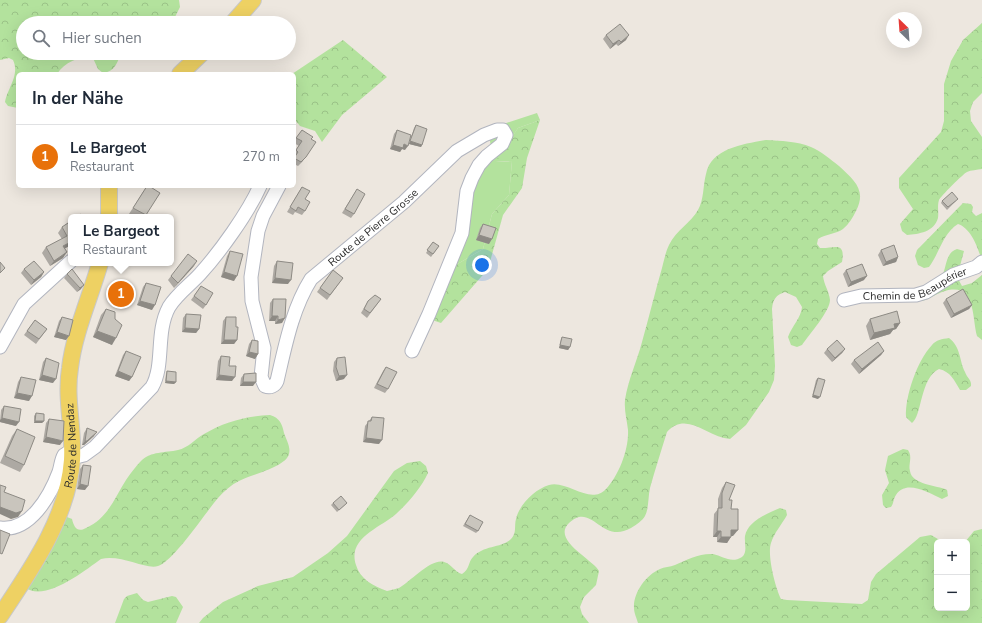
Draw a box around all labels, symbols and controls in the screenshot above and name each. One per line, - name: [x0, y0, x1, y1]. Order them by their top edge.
- north arrow: [886, 12, 922, 48]
- search box: [16, 16, 296, 60]
- icon: search: [30, 27, 52, 49]
- text: Hier suchen: [62, 28, 142, 48]
- text: In der Nähe: [32, 87, 123, 110]
- text: Le Bargeot: [70, 138, 146, 158]
- text: 1: [41, 148, 49, 166]
- text: 270 m: [242, 148, 280, 166]
- text: Restaurant: [70, 158, 134, 176]
- street label: Route de Pierre Grosse: [325, 185, 421, 270]
- popup: [68, 214, 174, 266]
- text: Le Bargeot: [83, 221, 159, 241]
- text: Restaurant: [83, 241, 147, 259]
- your location: [472, 255, 492, 275]
- street label: Chemin de Beaupérier: [863, 263, 969, 303]
- pin: 1: [108, 279, 134, 309]
- street label: Route de Nendaz: [60, 403, 80, 489]
- map controls: [934, 539, 970, 611]
- button: +: [934, 539, 970, 575]
- button: −: [934, 575, 970, 611]

